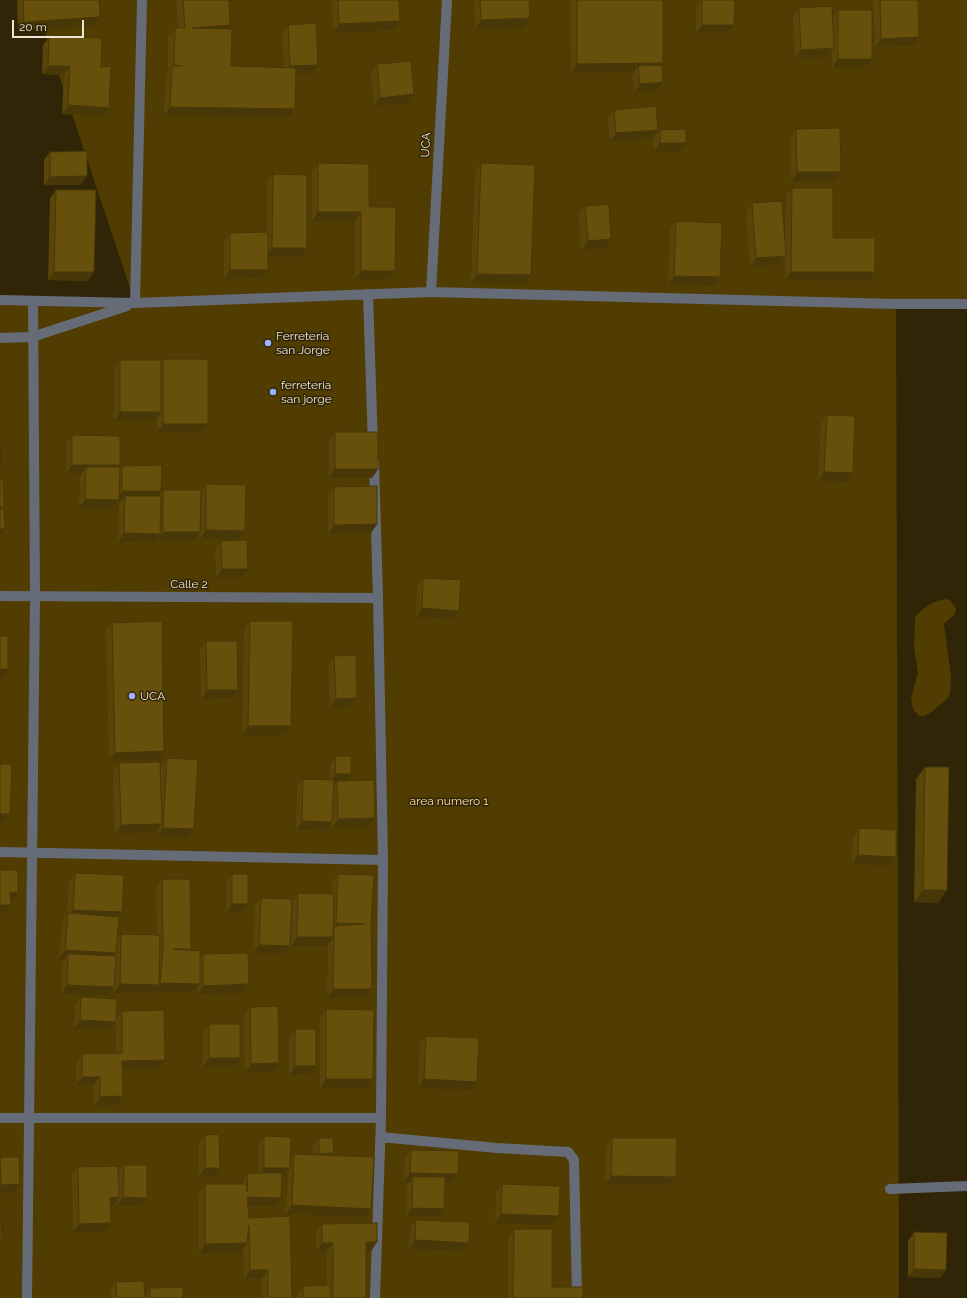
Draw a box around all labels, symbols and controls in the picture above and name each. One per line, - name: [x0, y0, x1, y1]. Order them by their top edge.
- scale bar: [14, 12, 86, 38]
- text: 20 m: [19, 20, 47, 34]
- street label: UCA: [418, 132, 434, 158]
- place label: Ferreteria san Jorge: [276, 329, 330, 357]
- marker: Ferreteria san Jorge: [263, 338, 273, 348]
- place label: ferreteria san jorge: [281, 378, 332, 406]
- marker: ferreteria san jorge: [268, 387, 278, 397]
- street label: Calle 2: [170, 577, 208, 591]
- place label: UCA: [140, 689, 165, 703]
- marker: UCA: [127, 691, 137, 701]
- park label: area numero 1: [410, 794, 488, 808]

